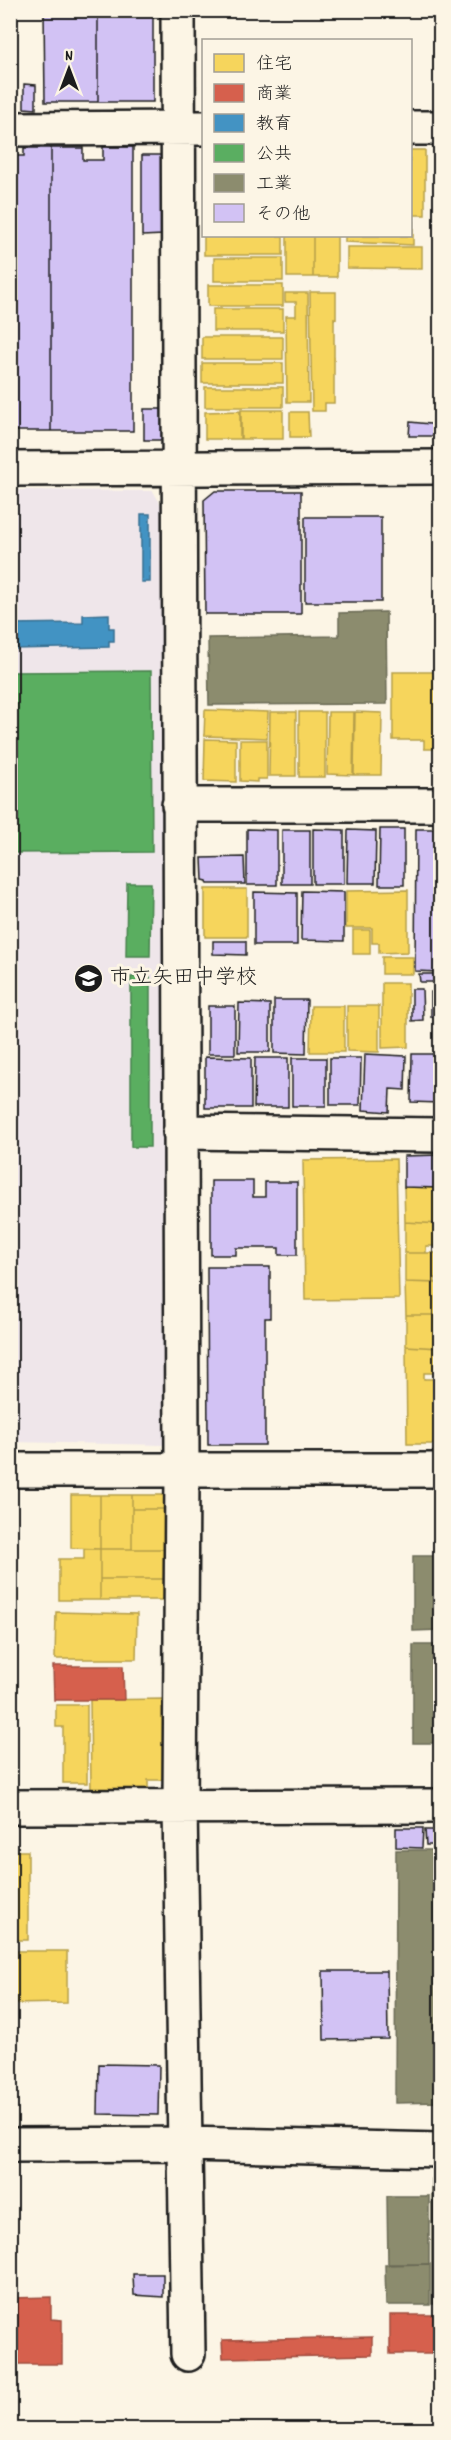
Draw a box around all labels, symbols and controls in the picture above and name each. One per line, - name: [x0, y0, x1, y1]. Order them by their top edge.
- north arrow: [39, 39, 99, 99]
- legend: [202, 39, 412, 237]
- text: N: [65, 45, 73, 68]
- text: 住宅: [256, 53, 292, 78]
- text: 商業: [256, 83, 292, 108]
- text: 教育: [256, 113, 292, 138]
- text: 公共: [256, 143, 292, 168]
- text: 工業: [256, 173, 292, 198]
- text: その他: [256, 203, 310, 228]
- school or university icon: 市立矢田中学校: [73, 963, 105, 995]
- place label: 市立矢田中学校: [110, 964, 257, 994]

